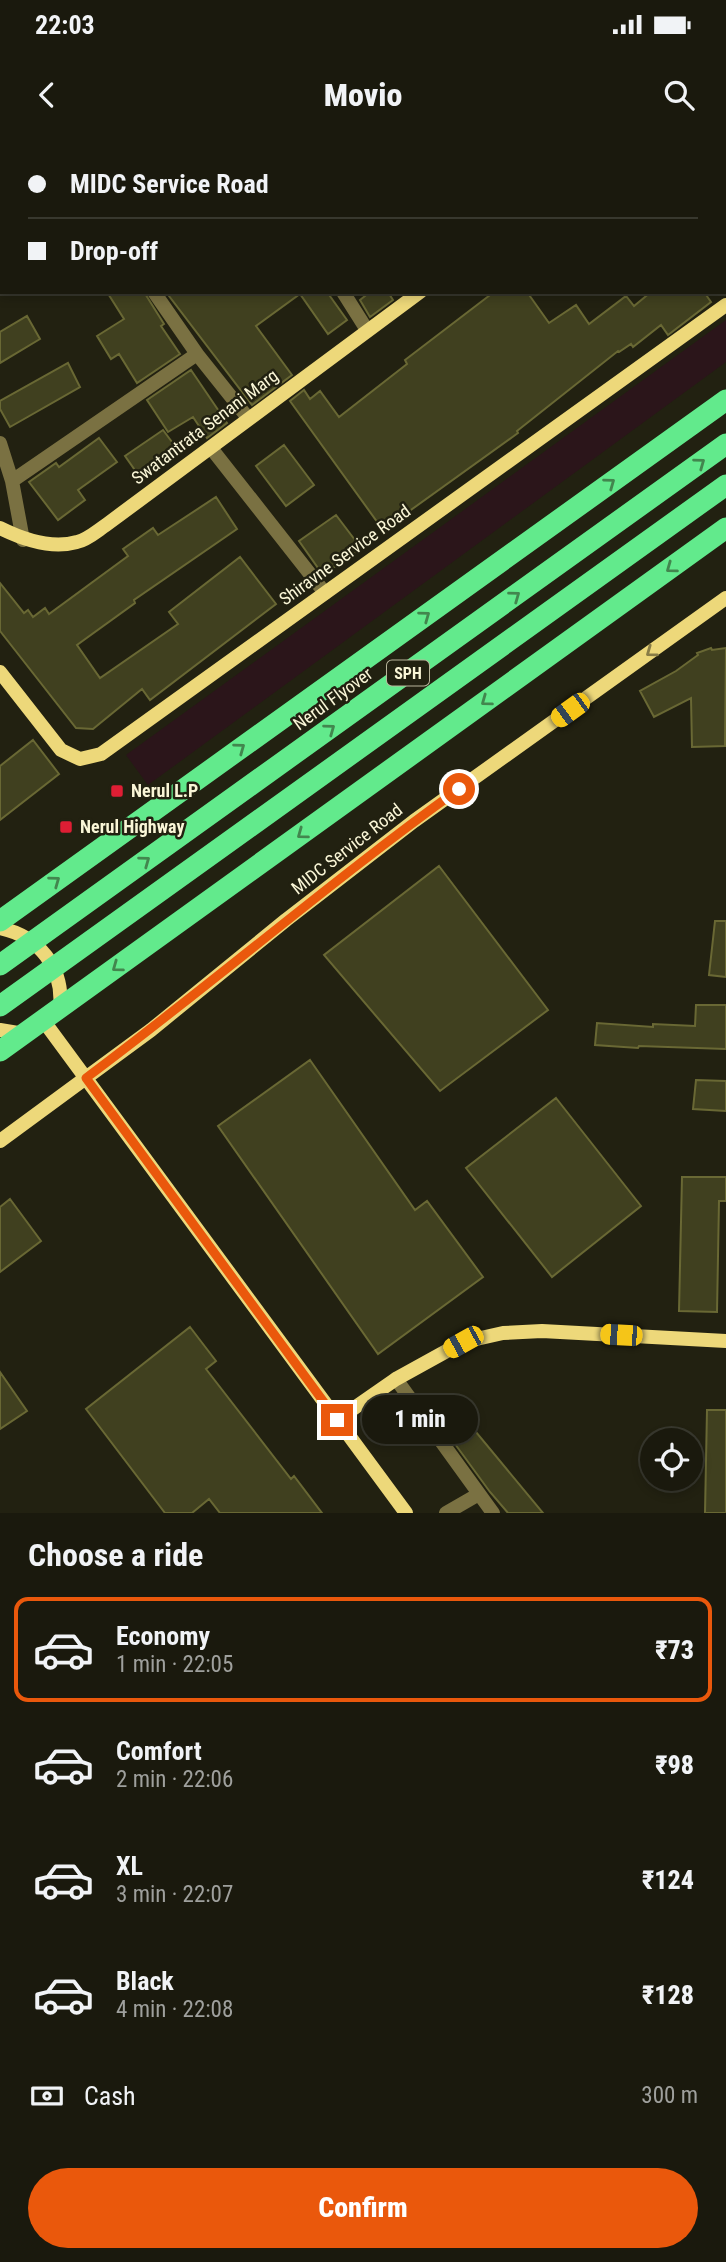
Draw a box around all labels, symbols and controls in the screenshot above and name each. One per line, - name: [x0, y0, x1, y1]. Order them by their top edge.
- text: 22:03: [35, 10, 95, 40]
- icon: back: [28, 76, 66, 114]
- text: Movio: [324, 76, 402, 114]
- icon: search: [660, 76, 698, 114]
- text: MIDC Service Road: [70, 169, 269, 199]
- text: Drop-off: [70, 236, 158, 266]
- street label: Swatantrata Senani Marg: [127, 365, 282, 489]
- one-way arrow: [692, 459, 705, 472]
- one-way arrow: [602, 479, 615, 491]
- street label: Shiravne Service Road: [275, 500, 414, 609]
- one-way arrow: [666, 560, 679, 572]
- one-way arrow: [507, 592, 520, 604]
- one-way arrow: [417, 611, 430, 624]
- one-way arrow: [646, 644, 659, 656]
- road number: SPH: [387, 660, 429, 686]
- street label: Nerul Flyover: [289, 663, 377, 734]
- car: [547, 689, 594, 731]
- one-way arrow: [481, 693, 494, 705]
- one-way arrow: [322, 725, 335, 737]
- one-way arrow: [232, 744, 245, 756]
- route start: [443, 773, 475, 805]
- place label: Nerul L.P: [131, 780, 198, 801]
- marker: Nerul L.P: [109, 783, 125, 799]
- street label: MIDC Service Road: [287, 799, 406, 898]
- place label: Nerul Highway: [80, 816, 184, 837]
- marker: Nerul Highway: [58, 819, 74, 835]
- one-way arrow: [297, 826, 309, 838]
- one-way arrow: [137, 857, 150, 869]
- one-way arrow: [47, 876, 60, 889]
- one-way arrow: [112, 959, 125, 971]
- car: [440, 1323, 487, 1361]
- car: [600, 1323, 643, 1347]
- callout: 1 min: [362, 1396, 477, 1444]
- route end: [321, 1404, 353, 1436]
- text: 1 min: [394, 1406, 446, 1433]
- map controls: [640, 1428, 703, 1491]
- button: locate: [640, 1428, 703, 1491]
- text: Choose a ride: [28, 1536, 203, 1574]
- icon: car: [32, 1618, 95, 1681]
- text: Economy: [116, 1621, 210, 1651]
- text: ₹73: [655, 1635, 694, 1665]
- text: 1 min · 22:05: [116, 1651, 233, 1678]
- icon: car: [32, 1733, 95, 1796]
- text: Comfort: [116, 1736, 202, 1766]
- text: ₹98: [655, 1750, 694, 1780]
- text: 2 min · 22:06: [116, 1766, 233, 1793]
- icon: car: [32, 1848, 95, 1911]
- text: XL: [116, 1851, 143, 1881]
- text: ₹124: [642, 1865, 694, 1895]
- text: 3 min · 22:07: [116, 1881, 233, 1908]
- icon: car: [32, 1963, 95, 2026]
- text: Black: [116, 1966, 174, 1996]
- text: ₹128: [642, 1980, 694, 2010]
- text: 4 min · 22:08: [116, 1996, 233, 2023]
- icon: cash: [28, 2077, 66, 2115]
- text: Cash: [84, 2081, 136, 2111]
- text: 300 m: [641, 2082, 698, 2109]
- button: Confirm: [28, 2168, 698, 2248]

